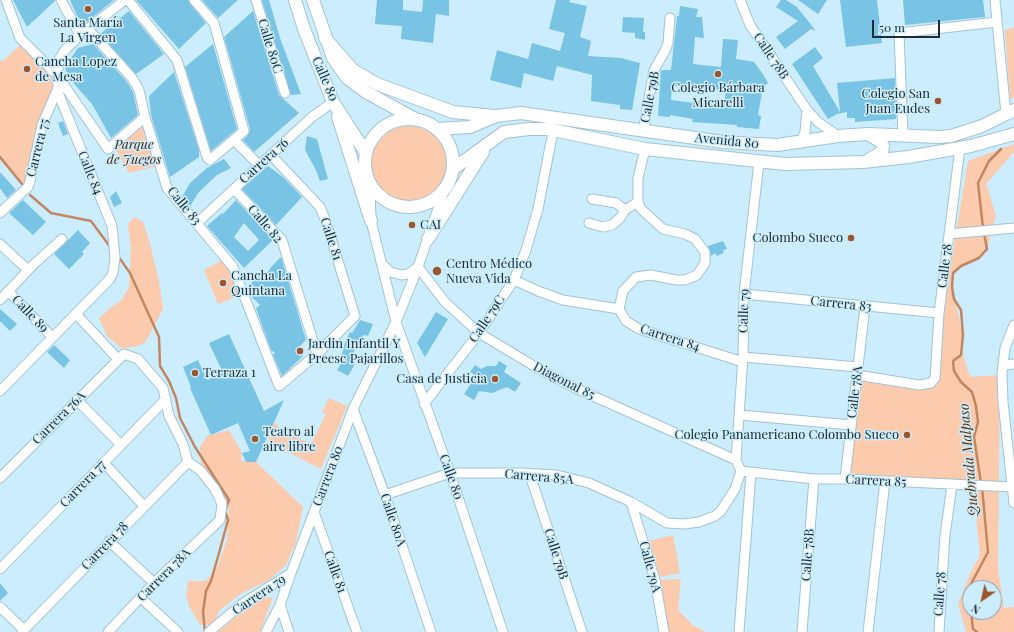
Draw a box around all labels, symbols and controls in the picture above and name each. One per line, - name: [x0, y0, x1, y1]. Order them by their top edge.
- marker: Santa María La Virgen: [83, 4, 93, 14]
- scale bar: [874, 12, 942, 38]
- place label: Santa María La Virgen: [53, 15, 123, 46]
- street label: Calle 80C: [254, 17, 286, 75]
- text: 50 m: [879, 19, 905, 35]
- street label: Calle 78B: [750, 30, 792, 82]
- place label: Cancha Lopez de Mesa: [35, 54, 117, 85]
- street label: Calle 80: [309, 54, 341, 104]
- marker: Cancha Lopez de Mesa: [22, 64, 32, 74]
- marker: Colegio Bárbara Micarelli: [713, 69, 723, 79]
- street label: Calle 79B: [637, 70, 663, 124]
- place label: Colegio Bárbara Micarelli: [671, 80, 765, 111]
- place label: Colegio San Juan Eudes: [862, 86, 930, 117]
- marker: Colegio San Juan Eudes: [933, 96, 943, 106]
- street label: Carrera 75: [23, 117, 53, 179]
- street label: Avenida 80: [694, 130, 760, 152]
- street label: Carrera 76: [236, 135, 292, 187]
- park label: Parque de Juegos: [107, 137, 161, 168]
- street label: Calle 84: [74, 149, 106, 197]
- street label: Calle 83: [164, 184, 204, 228]
- street label: Calle 82: [244, 202, 286, 246]
- street label: Calle 81: [317, 216, 345, 262]
- place label: CAI: [420, 217, 441, 233]
- marker: CAI: [407, 220, 417, 230]
- place label: Colombo Sueco: [753, 230, 843, 246]
- marker: Colombo Sueco: [846, 233, 856, 243]
- street label: Calle 78: [935, 243, 955, 289]
- place label: Centro Médico Nueva Vida: [446, 256, 532, 287]
- marker: Centro Médico Nueva Vida: [431, 265, 443, 277]
- place label: Cancha La Quintana: [231, 268, 292, 299]
- marker: Cancha La Quintana: [218, 278, 228, 288]
- street label: Calle 79: [735, 289, 753, 333]
- street label: Calle 89: [8, 292, 52, 336]
- street label: Calle 79C: [466, 293, 508, 345]
- street label: Carrera 83: [810, 293, 872, 315]
- street label: Carrera 84: [638, 321, 702, 355]
- place label: Jardin Infantil Y Preesc Pajarillos: [308, 336, 403, 367]
- marker: Jardin Infantil Y Preesc Pajarillos: [295, 346, 305, 356]
- street label: Diagonal 85: [531, 359, 597, 403]
- place label: Terraza 1: [203, 365, 256, 381]
- street label: Calle 78A: [844, 365, 866, 419]
- marker: Terraza 1: [190, 368, 200, 378]
- place label: Casa de Justicia: [396, 371, 487, 387]
- marker: Casa de Justicia: [490, 374, 500, 384]
- street label: Carrera 76A: [29, 388, 89, 448]
- water label: Quebrada Malpaso: [956, 403, 982, 517]
- place label: Teatro al aire libre: [263, 424, 316, 455]
- place label: Colegio Panamericano Colombo Sueco: [675, 427, 899, 443]
- marker: Colegio Panamericano Colombo Sueco: [902, 430, 912, 440]
- marker: Teatro al aire libre: [250, 434, 260, 444]
- street label: Carrera 80: [309, 444, 347, 508]
- street label: Calle 80: [436, 452, 466, 502]
- street label: Carrera 77: [57, 457, 109, 511]
- street label: Carrera 85A: [504, 466, 574, 488]
- street label: Carrera 85: [845, 472, 907, 490]
- street label: Calle 80A: [377, 491, 409, 549]
- street label: Carrera 78: [78, 519, 132, 573]
- street label: Calle 79B: [540, 527, 572, 581]
- street label: Calle 78B: [798, 528, 818, 582]
- street label: Calle 79A: [636, 540, 664, 594]
- street label: Carrera 78A: [134, 545, 194, 605]
- street label: Calle 81: [320, 549, 350, 595]
- street label: Calle 78: [931, 571, 949, 617]
- street label: Carrera 79: [229, 572, 289, 618]
- north arrow: [962, 580, 1002, 620]
- text: N: [968, 601, 983, 618]

